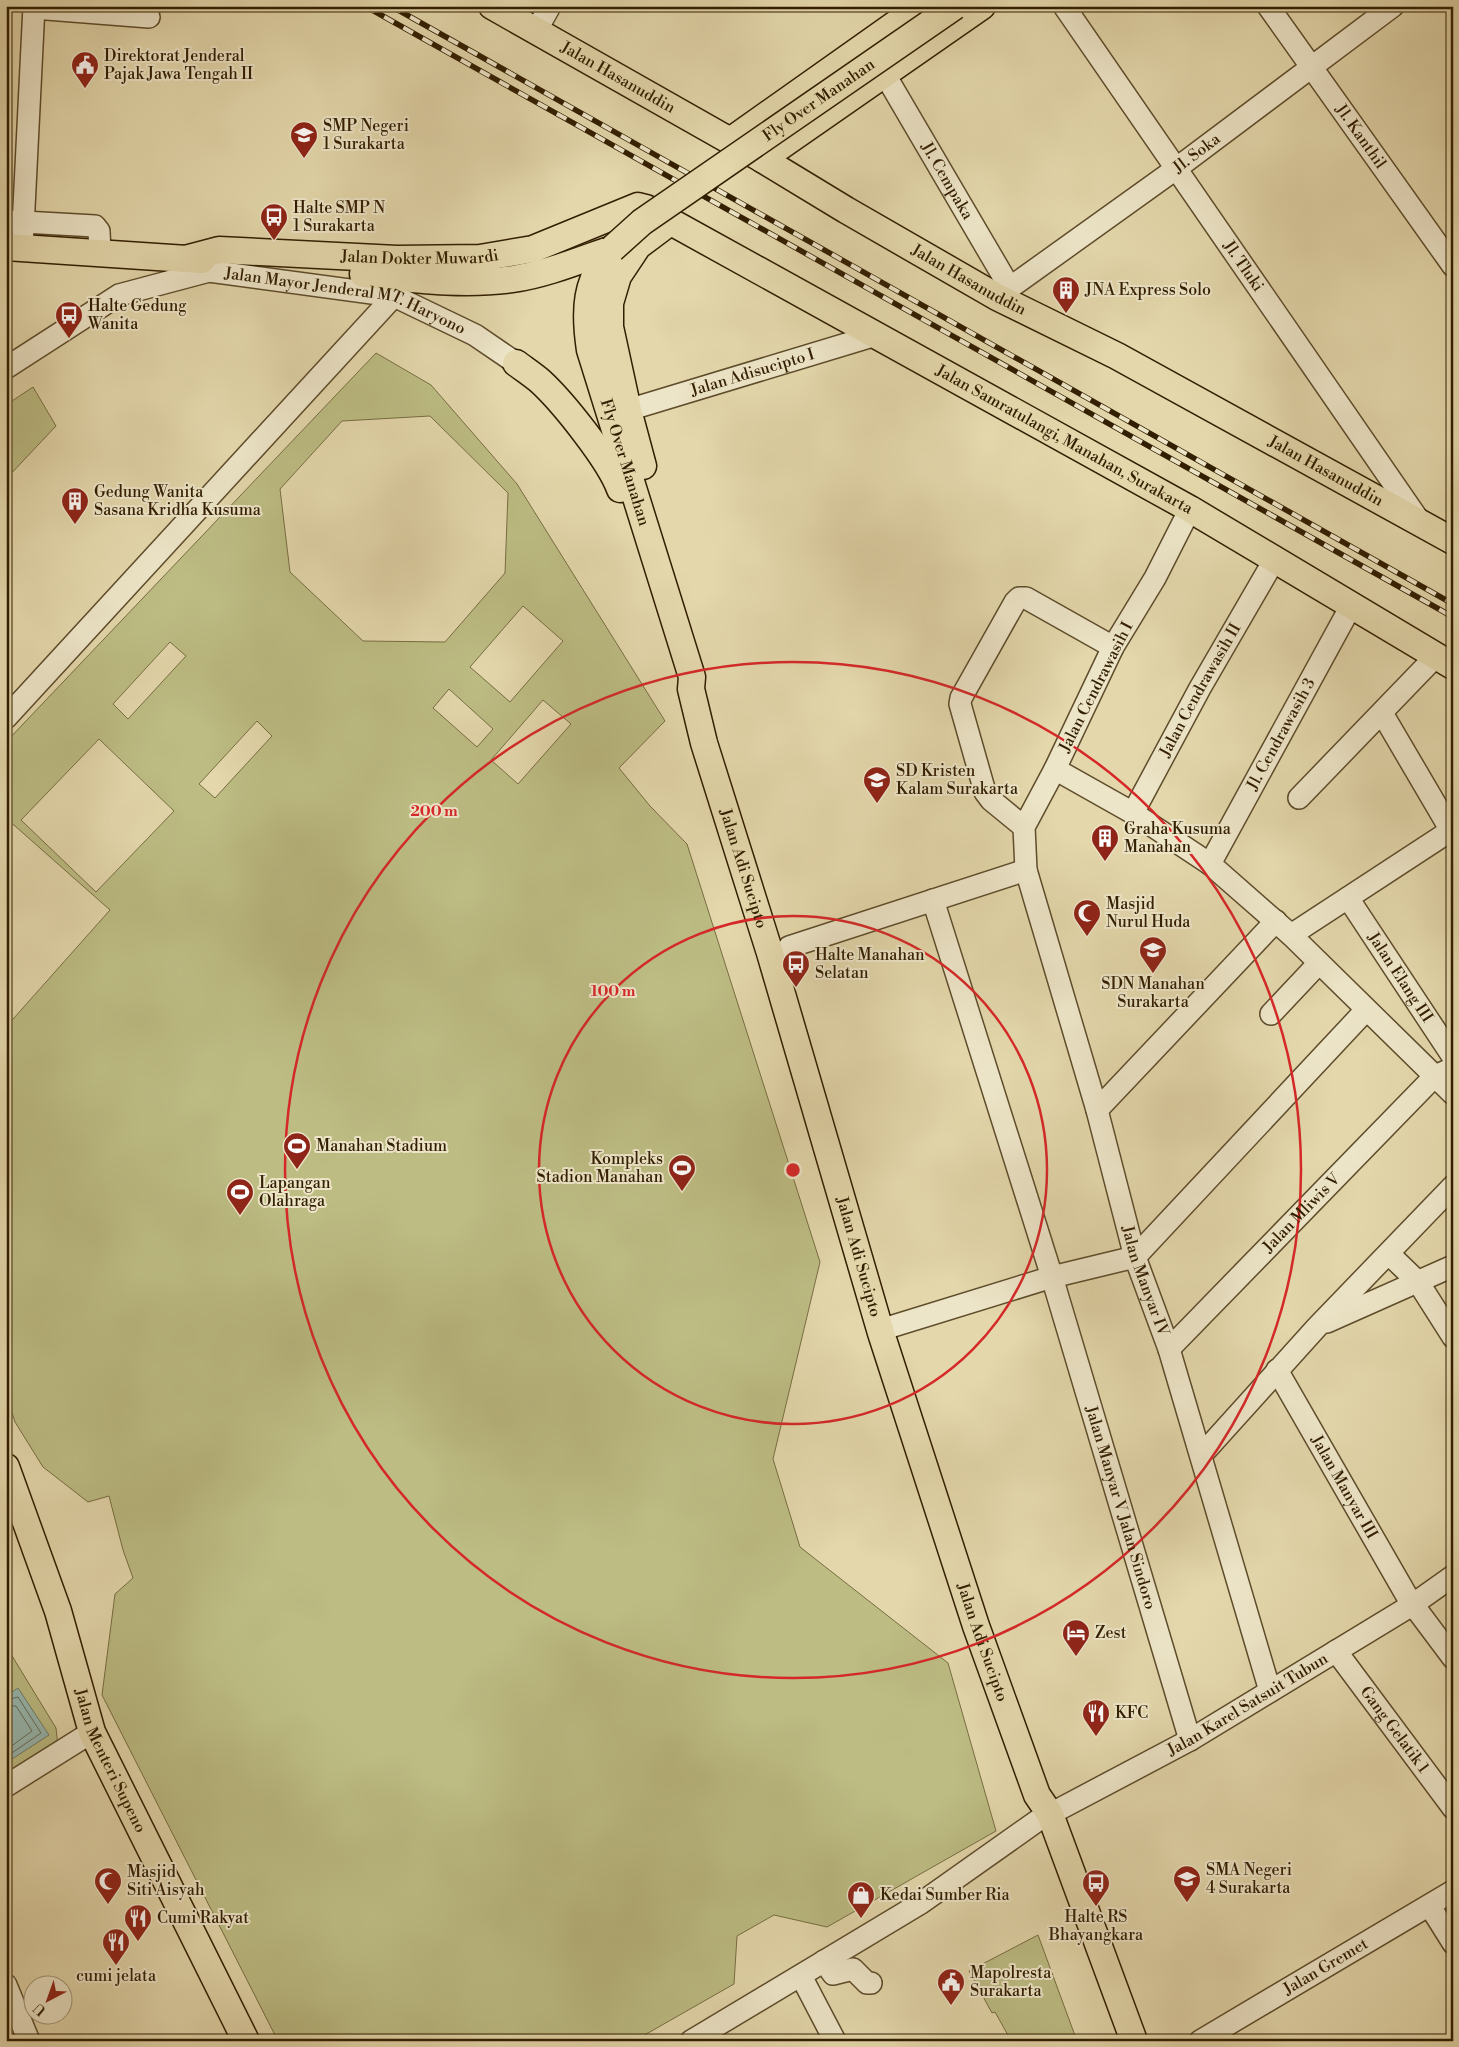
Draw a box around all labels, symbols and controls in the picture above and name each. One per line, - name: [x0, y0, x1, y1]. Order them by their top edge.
- street label: Jalan Hasanuddin: [557, 37, 679, 118]
- place label: Direktorat Jenderal Pajak Jawa Tengah II: [104, 46, 253, 84]
- public building icon: Direktorat Jenderal Pajak Jawa Tengah II: [70, 50, 100, 89]
- street label: Fly Over Manahan: [759, 54, 879, 146]
- street label: Jl. Kanthil: [1330, 99, 1391, 173]
- place label: SMP Negeri 1 Surakarta: [323, 116, 409, 154]
- school or university icon: SMP Negeri 1 Surakarta: [289, 120, 319, 159]
- street label: Jl. Soka: [1168, 128, 1225, 178]
- street label: Jl. Cempaka: [916, 138, 978, 224]
- place label: Halte SMP N 1 Surakarta: [293, 198, 385, 236]
- bus stop icon: Halte SMP N 1 Surakarta: [259, 202, 289, 241]
- street label: Jl. Tluki: [1218, 236, 1268, 295]
- street label: Jalan Hasanuddin: [907, 239, 1030, 320]
- street label: Jalan Dokter Muwardi: [339, 245, 500, 269]
- street label: Jalan Mayor Jenderal MT. Haryono: [222, 263, 469, 339]
- building icon: JNA Express Solo: [1051, 275, 1081, 314]
- place label: JNA Express Solo: [1084, 280, 1211, 300]
- place label: Halte Gedung Wanita: [87, 296, 187, 334]
- bus stop icon: Halte Gedung Wanita: [54, 300, 84, 339]
- street label: Jalan Adisucipto I: [687, 344, 817, 401]
- street label: Jalan Samratulangi, Manahan, Surakarta: [932, 360, 1197, 519]
- street label: Fly Over Manahan: [596, 396, 654, 529]
- street label: Jalan Hasanuddin: [1264, 431, 1387, 511]
- place label: Gedung Wanita Sasana Kridha Kusuma: [94, 482, 262, 520]
- building icon: Gedung Wanita Sasana Kridha Kusuma: [60, 486, 90, 525]
- street label: Jalan Cendrawasih I: [1054, 619, 1137, 756]
- street label: Jalan Cendrawasih II: [1154, 620, 1245, 761]
- street label: Jl. Cendrawasih 3: [1242, 674, 1320, 795]
- place label: SD Kristen Kalam Surakarta: [896, 761, 1019, 799]
- school or university icon: SD Kristen Kalam Surakarta: [862, 765, 892, 804]
- text: 200 m: [410, 802, 458, 821]
- street label: Jalan Adi Sucipto: [715, 805, 772, 931]
- place label: Graha Kusuma Manahan: [1124, 819, 1232, 857]
- building icon: Graha Kusuma Manahan: [1090, 823, 1120, 862]
- place label: Masjid Nurul Huda: [1106, 894, 1191, 932]
- mosque icon: Masjid Nurul Huda: [1072, 898, 1102, 937]
- street label: Jalan Elang III: [1363, 928, 1437, 1026]
- school or university icon: SDN Manahan Surakarta: [1138, 935, 1168, 974]
- place label: Halte Manahan Selatan: [815, 945, 925, 983]
- bus stop icon: Halte Manahan Selatan: [781, 949, 811, 988]
- place label: SDN Manahan Surakarta: [1101, 974, 1205, 1012]
- text: 100 m: [591, 982, 636, 1001]
- sports icon: Manahan Stadium: [282, 1131, 312, 1170]
- place label: Manahan Stadium: [316, 1136, 447, 1156]
- place label: Kompleks Stadion Manahan: [537, 1149, 663, 1187]
- sports icon: Kompleks Stadion Manahan: [667, 1153, 697, 1192]
- centre of rings: [784, 1161, 802, 1179]
- street label: Jalan Mliwis V: [1258, 1169, 1345, 1257]
- place label: Lapangan Olahraga: [259, 1173, 331, 1211]
- sports icon: Lapangan Olahraga: [225, 1177, 255, 1216]
- street label: Jalan Adi Sucipto: [831, 1193, 886, 1319]
- street label: Jalan Manyar IV: [1117, 1222, 1174, 1340]
- street label: Jalan Manyar V Jalan Sindoro: [1081, 1402, 1161, 1612]
- street label: Jalan Manyar III: [1306, 1431, 1382, 1543]
- street label: Jalan Adi Sucipto: [952, 1579, 1012, 1704]
- hotel icon: Zest: [1061, 1618, 1091, 1657]
- place label: Zest: [1095, 1623, 1127, 1643]
- street label: Jalan Karel Satsuit Tubun: [1163, 1648, 1332, 1761]
- street label: Gang Gelatik 1: [1356, 1682, 1434, 1777]
- street label: Jalan Menteri Supeno: [70, 1685, 151, 1836]
- restaurant icon: KFC: [1081, 1698, 1111, 1737]
- place label: KFC: [1115, 1703, 1148, 1723]
- place label: SMA Negeri 4 Surakarta: [1206, 1860, 1292, 1898]
- place label: Masjid Siti Aisyah: [127, 1862, 205, 1900]
- school or university icon: SMA Negeri 4 Surakarta: [1172, 1864, 1202, 1903]
- mosque icon: Masjid Siti Aisyah: [93, 1866, 123, 1905]
- bus stop icon: Halte RS Bhayangkara: [1081, 1868, 1111, 1907]
- shop icon: Kedai Sumber Ria: [846, 1880, 876, 1919]
- place label: Kedai Sumber Ria: [880, 1885, 1011, 1905]
- restaurant icon: Cumi Rakyat: [123, 1903, 153, 1942]
- place label: Halte RS Bhayangkara: [1048, 1907, 1144, 1945]
- place label: Cumi Rakyat: [157, 1908, 249, 1928]
- restaurant icon: cumi jelata: [101, 1927, 131, 1966]
- street label: Jalan Gremet: [1279, 1934, 1372, 2000]
- place label: Mapolresta Surakarta: [970, 1963, 1052, 2001]
- place label: cumi jelata: [76, 1966, 157, 1986]
- public building icon: Mapolresta Surakarta: [936, 1967, 966, 2006]
- north arrow: [22, 1974, 72, 2024]
- text: U: [30, 1999, 50, 2019]

